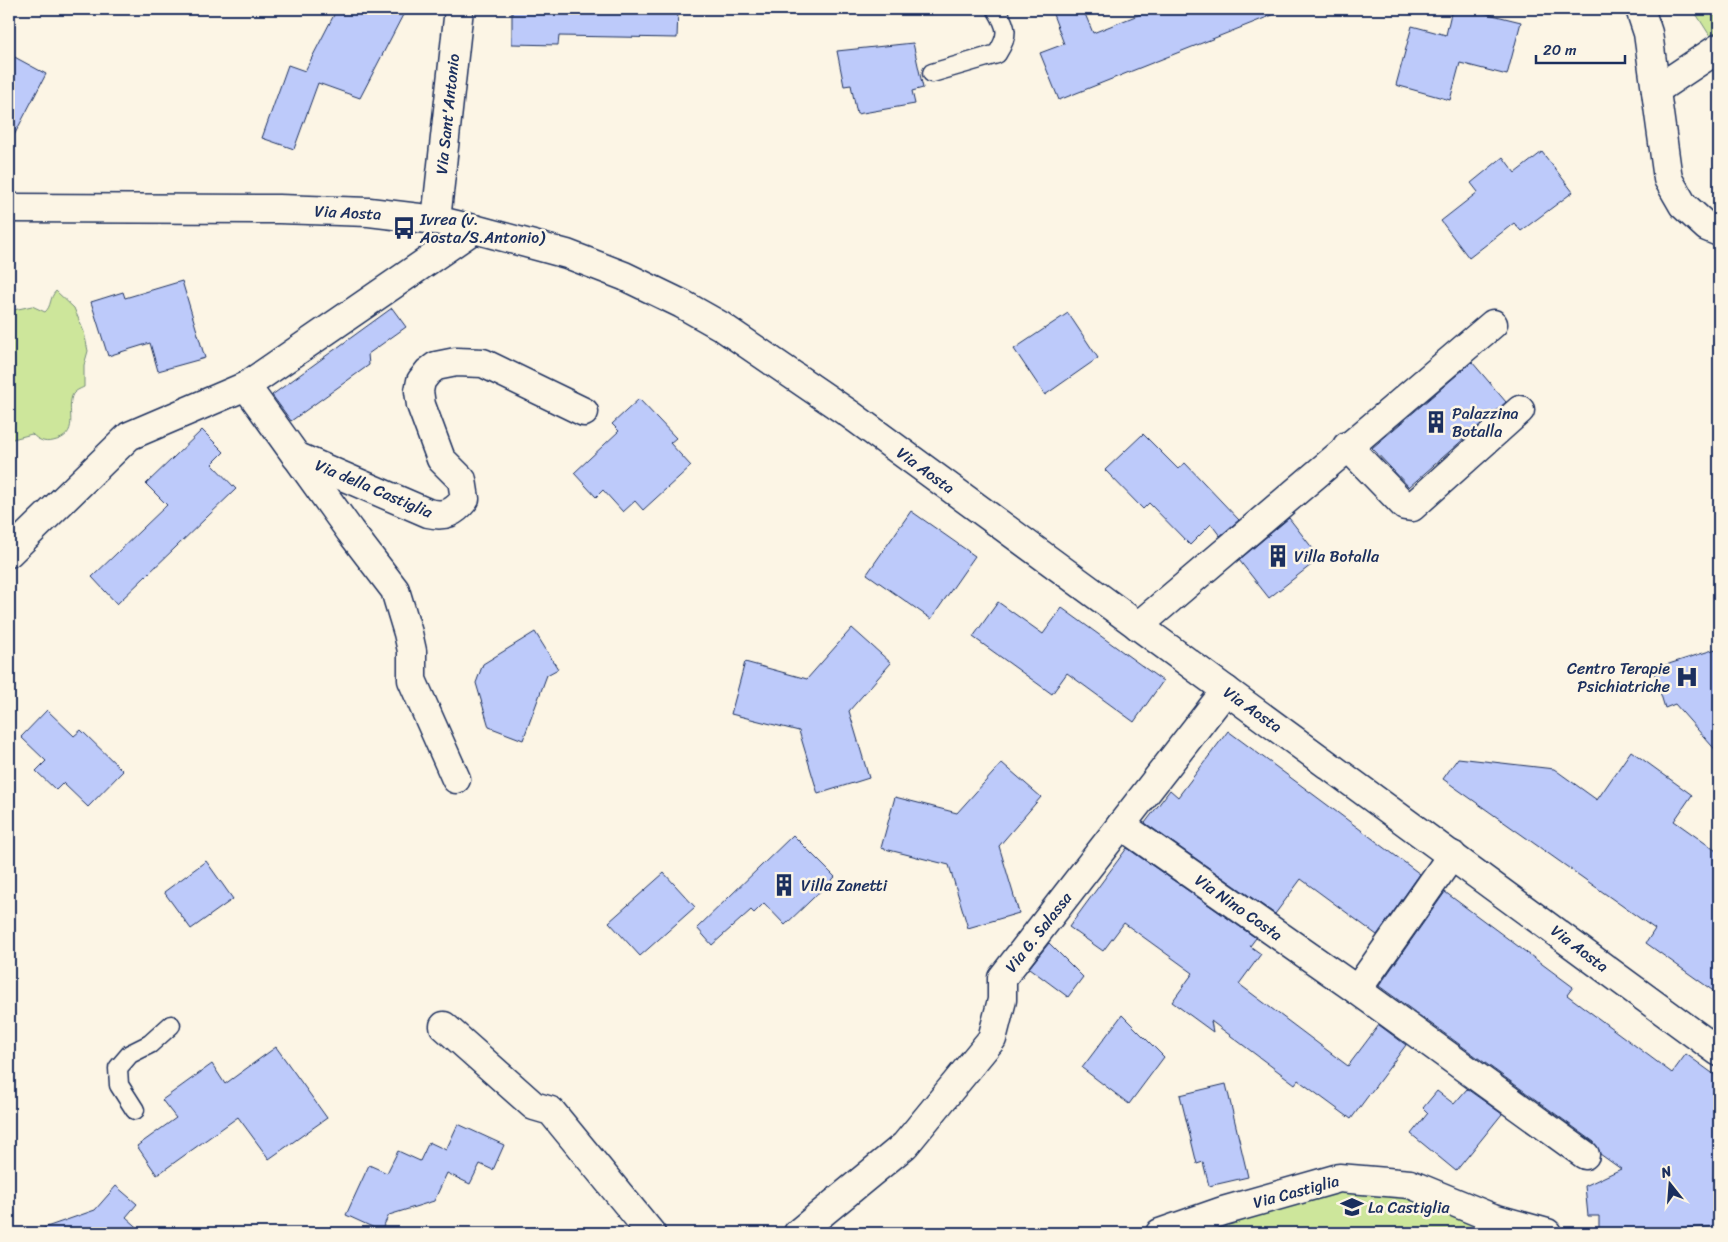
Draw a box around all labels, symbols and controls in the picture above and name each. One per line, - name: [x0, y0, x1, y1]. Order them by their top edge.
- scale bar: [1536, 32, 1624, 64]
- text: 20 m: [1543, 37, 1577, 63]
- street label: Via Sant'Antonio: [427, 52, 468, 176]
- street label: Via Aosta: [314, 196, 382, 229]
- place label: Ivrea (v. Aosta/S.Antonio): [419, 205, 546, 252]
- bus stop icon: Ivrea (v. Aosta/S.Antonio): [391, 215, 417, 241]
- place label: Palazzina Botalla: [1452, 399, 1519, 446]
- building icon: Palazzina Botalla: [1423, 409, 1449, 435]
- street label: Via Aosta: [890, 439, 961, 502]
- street label: Via della Castiglia: [310, 451, 438, 527]
- place label: Villa Botalla: [1294, 542, 1380, 571]
- building icon: Villa Botalla: [1265, 543, 1291, 569]
- place label: Centro Terapie Psichiatriche: [1567, 654, 1670, 701]
- hospital icon: Centro Terapie Psichiatriche: [1674, 664, 1700, 690]
- street label: Via Aosta: [1217, 678, 1288, 740]
- street label: Via Nino Costa: [1189, 866, 1289, 949]
- place label: Villa Zanetti: [801, 871, 888, 900]
- building icon: Villa Zanetti: [771, 872, 797, 898]
- street label: Via G. Salassa: [997, 885, 1080, 979]
- street label: Via Aosta: [1544, 917, 1615, 980]
- text: N: [1657, 1159, 1675, 1186]
- north arrow: [1646, 1160, 1696, 1210]
- street label: Via Castiglia: [1250, 1166, 1342, 1217]
- place label: La Castiglia: [1368, 1193, 1450, 1222]
- school or university icon: La Castiglia: [1339, 1194, 1365, 1220]

